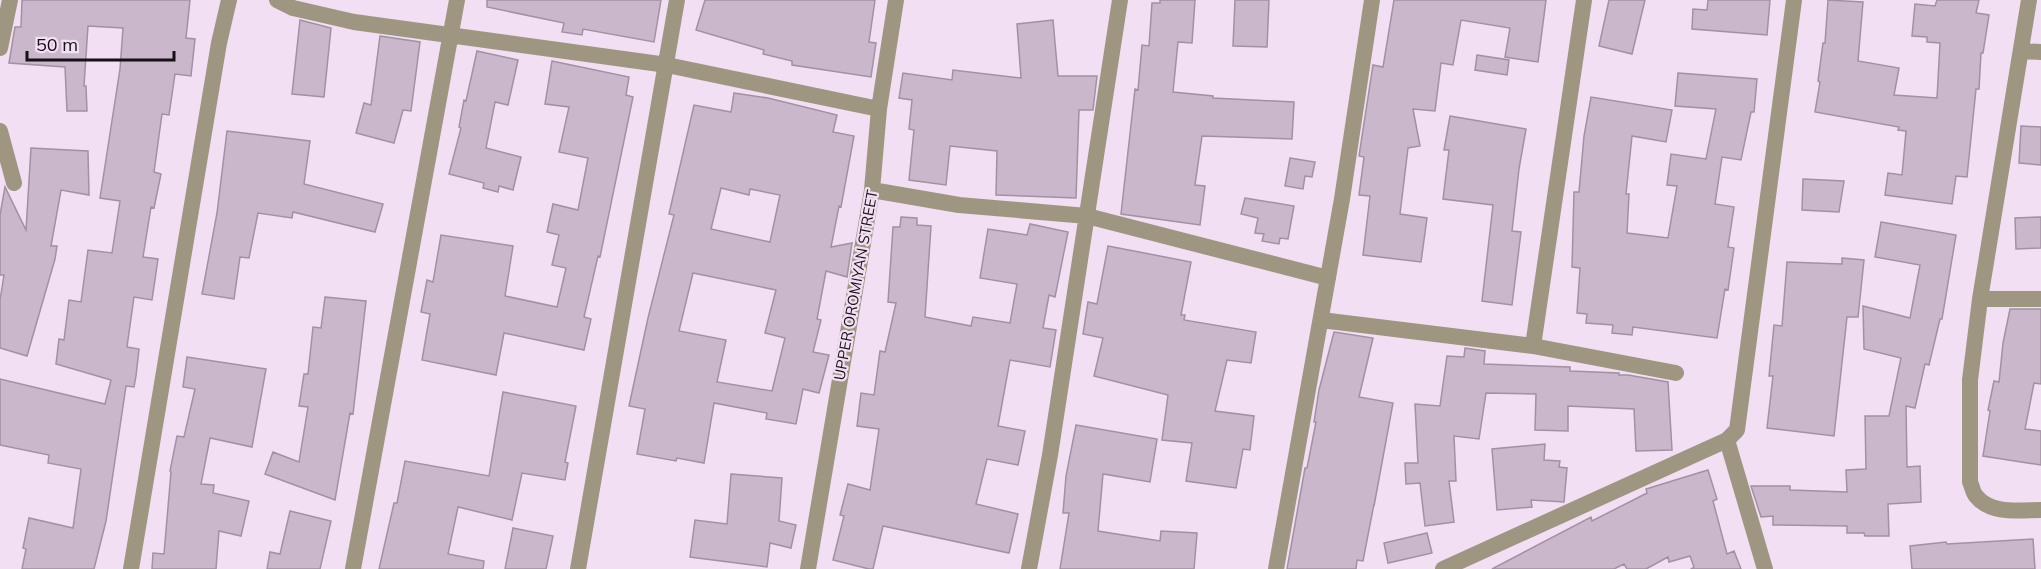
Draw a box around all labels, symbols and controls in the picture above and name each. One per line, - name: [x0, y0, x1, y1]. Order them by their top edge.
- scale bar: [27, 24, 174, 62]
- text: 50 m: [36, 33, 78, 56]
- street label: UPPER OROMIYAN STREET: [829, 188, 882, 382]

